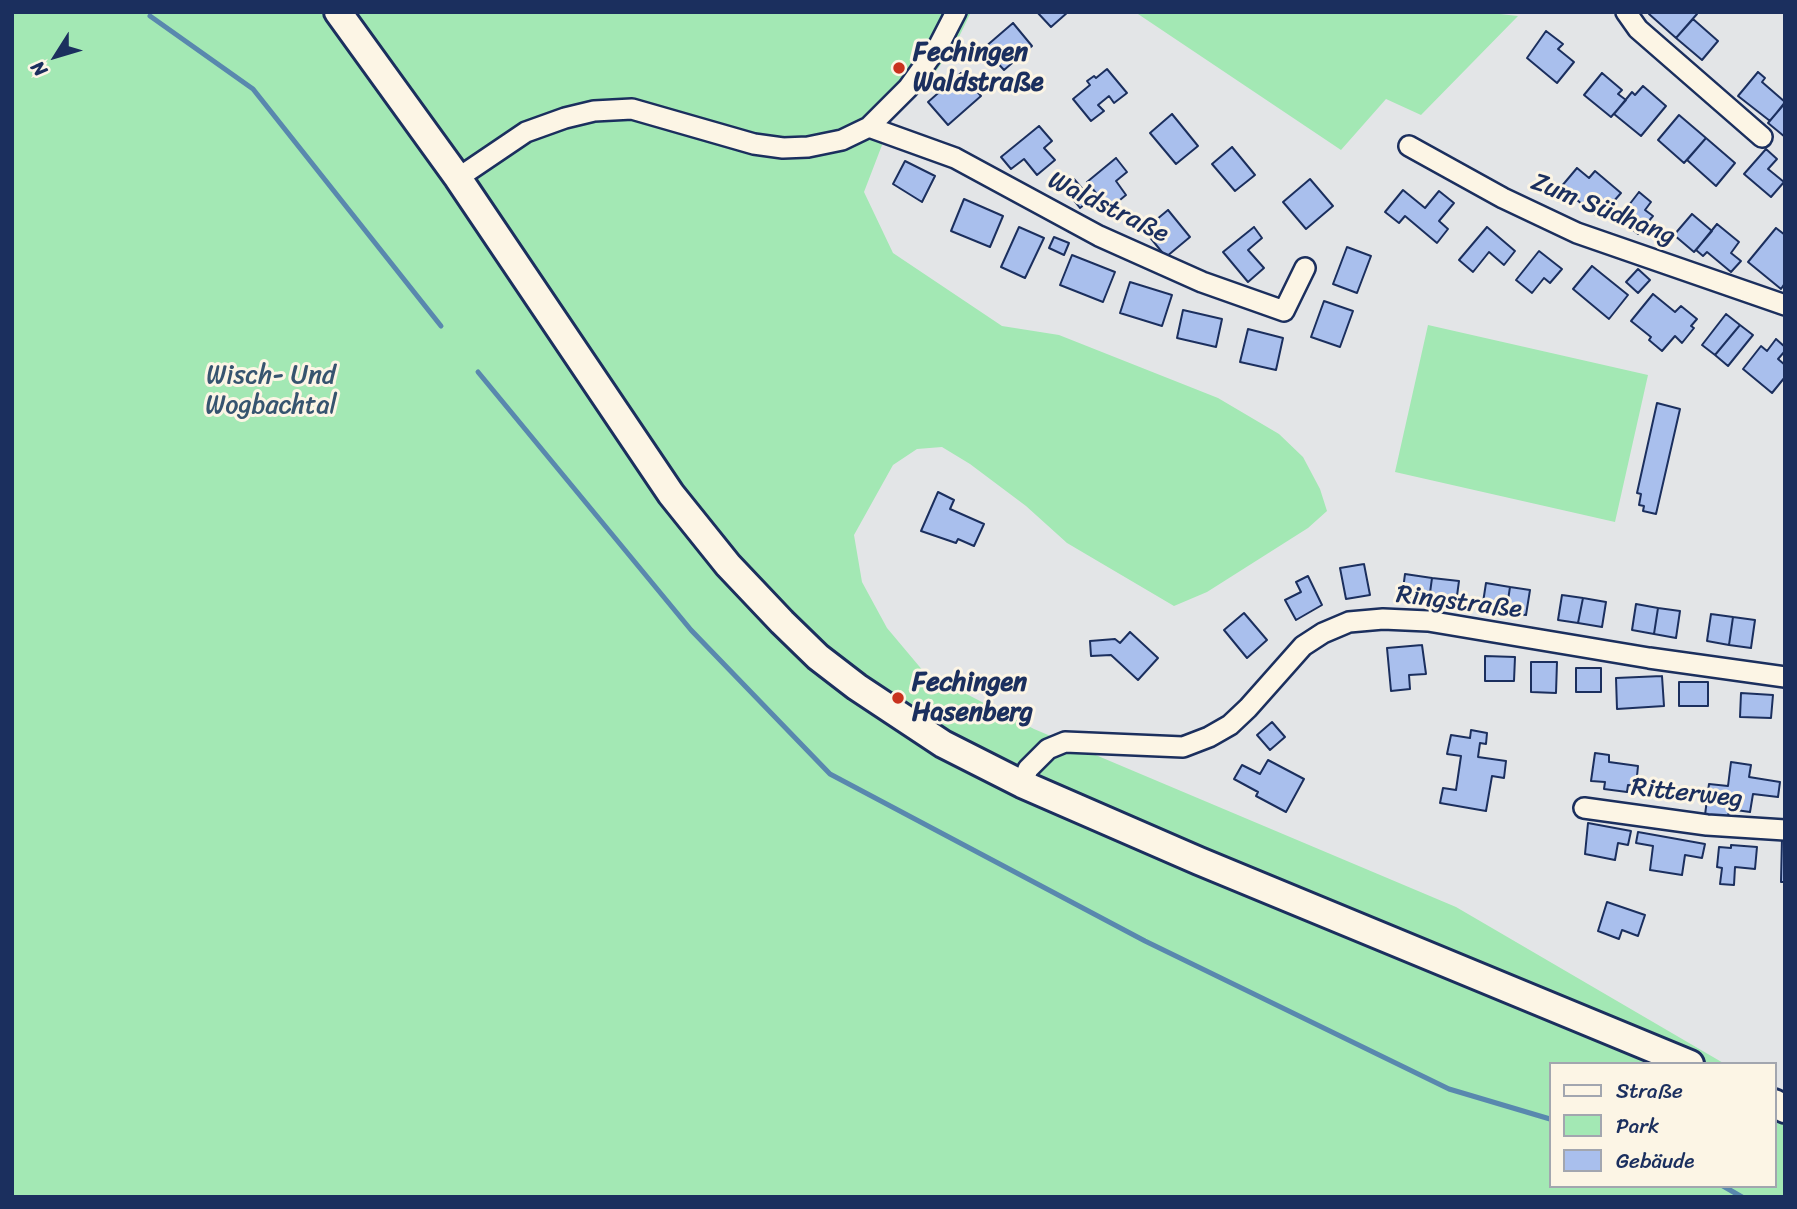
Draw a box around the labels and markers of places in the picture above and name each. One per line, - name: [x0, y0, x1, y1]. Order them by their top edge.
- place label: Fechingen Waldstraße: [913, 37, 1043, 98]
- marker: Fechingen Waldstraße: [891, 60, 907, 76]
- place label: Fechingen Hasenberg: [912, 667, 1033, 728]
- marker: Fechingen Hasenberg: [890, 690, 906, 706]

